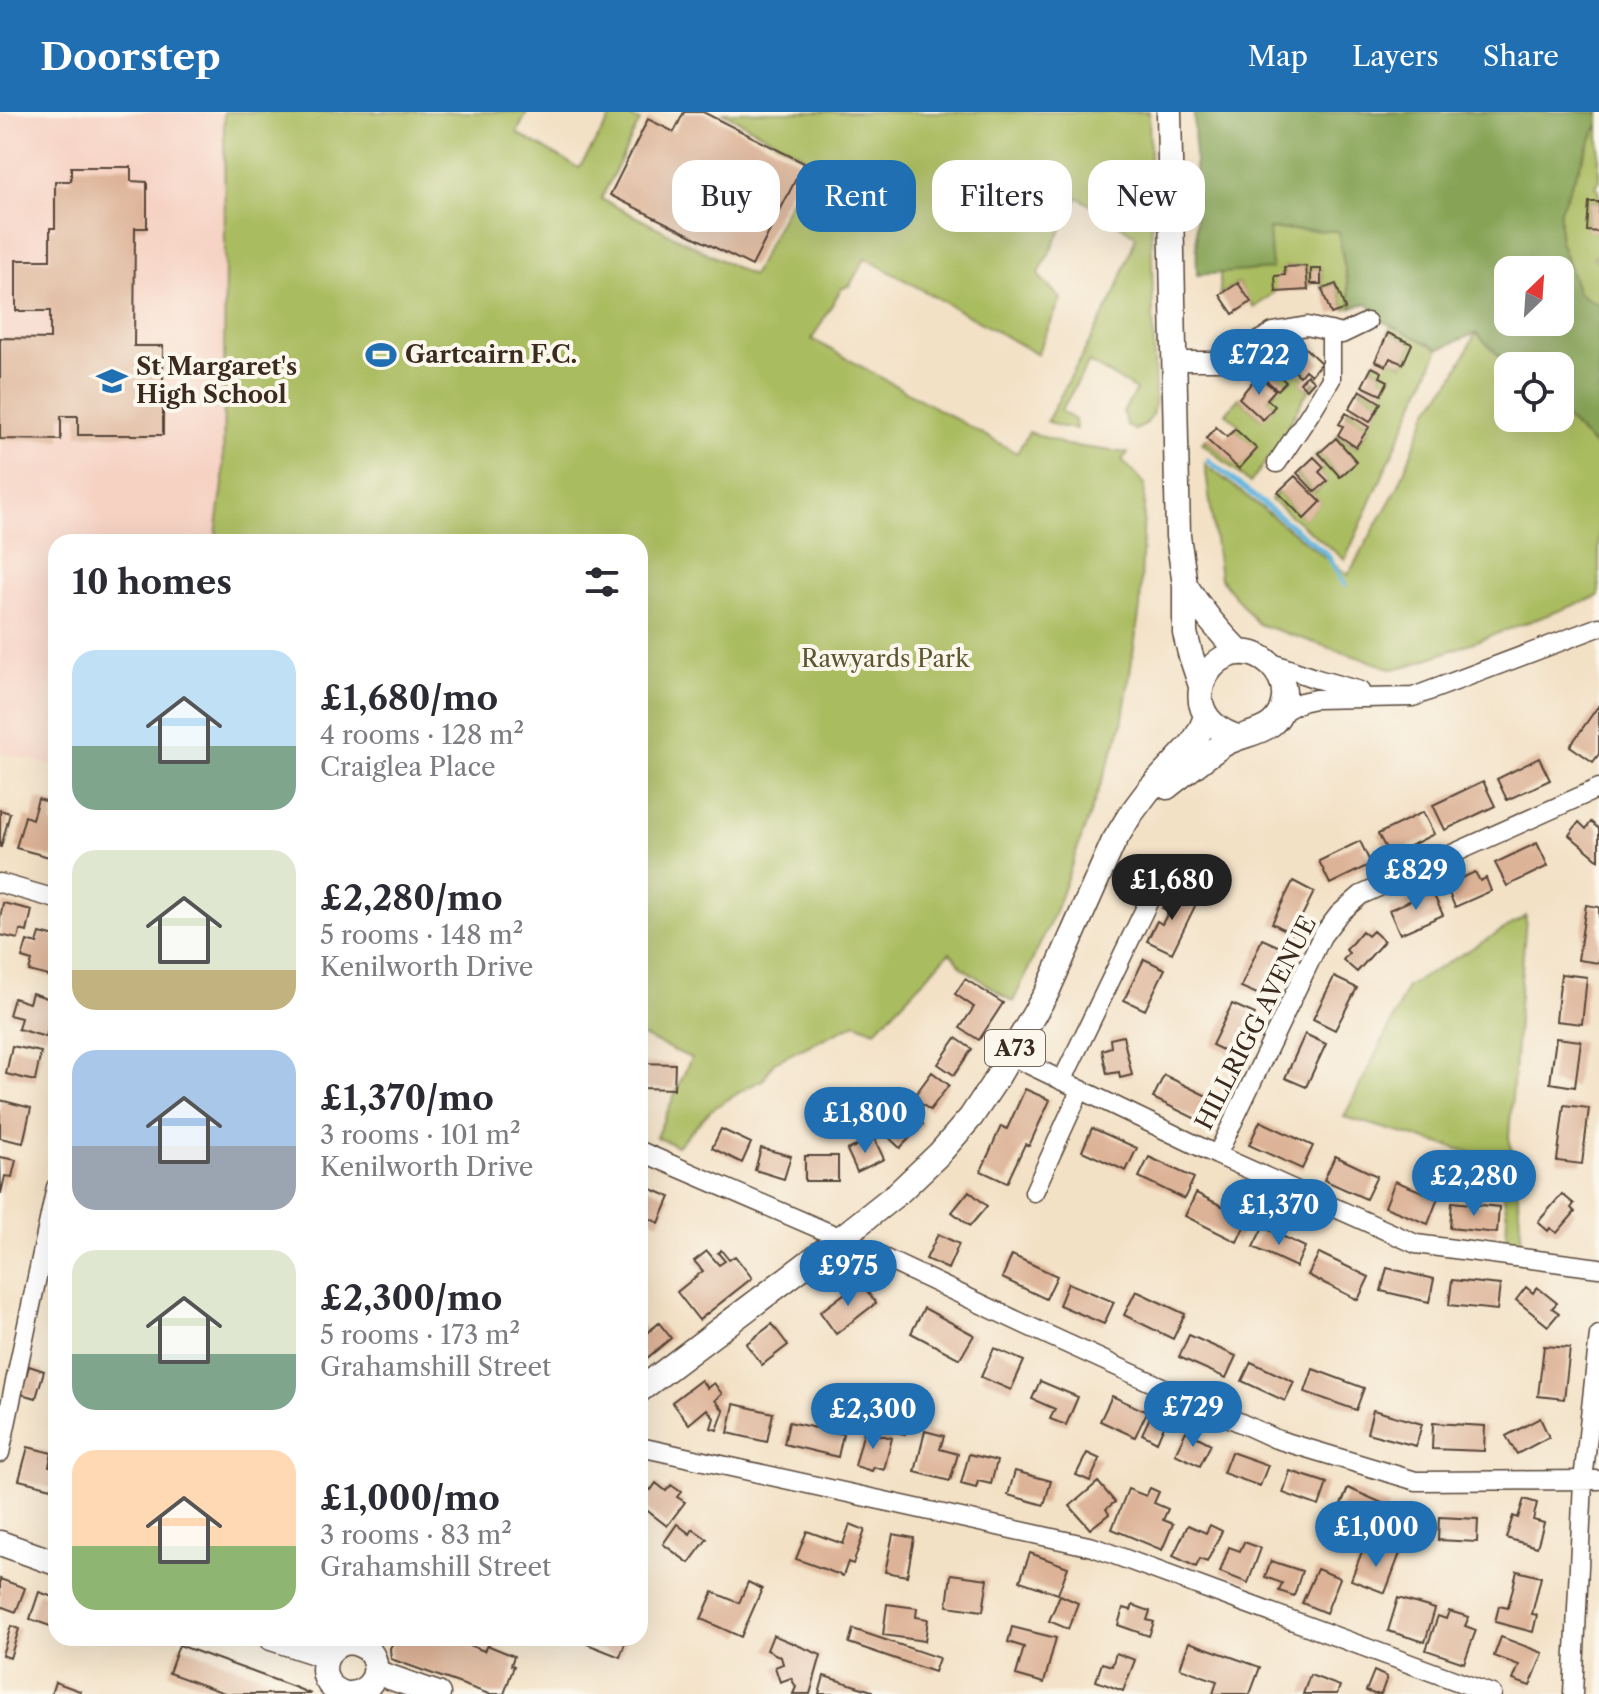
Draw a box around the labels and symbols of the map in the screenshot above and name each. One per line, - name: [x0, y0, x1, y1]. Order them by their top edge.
- north arrow: [1494, 256, 1574, 336]
- pin: £722: [1212, 329, 1306, 397]
- sports icon: Gartcairn F.C.: [364, 338, 398, 372]
- place label: Gartcairn F.C.: [405, 340, 577, 369]
- place label: St Margaret's High School: [136, 352, 297, 409]
- school or university icon: St Margaret's High School: [95, 364, 129, 398]
- park label: Rawyards Park: [801, 644, 970, 673]
- pin: £829: [1369, 844, 1463, 912]
- pin: £1,680: [1107, 854, 1237, 922]
- street label: HILLRIGG AVENUE: [1189, 911, 1322, 1135]
- road number: A73: [985, 1030, 1045, 1066]
- pin: £1,800: [800, 1087, 930, 1155]
- pin: £2,280: [1409, 1150, 1539, 1218]
- pin: £1,370: [1214, 1179, 1344, 1247]
- pin: £975: [801, 1240, 895, 1308]
- pin: £729: [1146, 1381, 1240, 1449]
- pin: £2,300: [808, 1383, 938, 1451]
- pin: £1,000: [1311, 1501, 1441, 1569]

